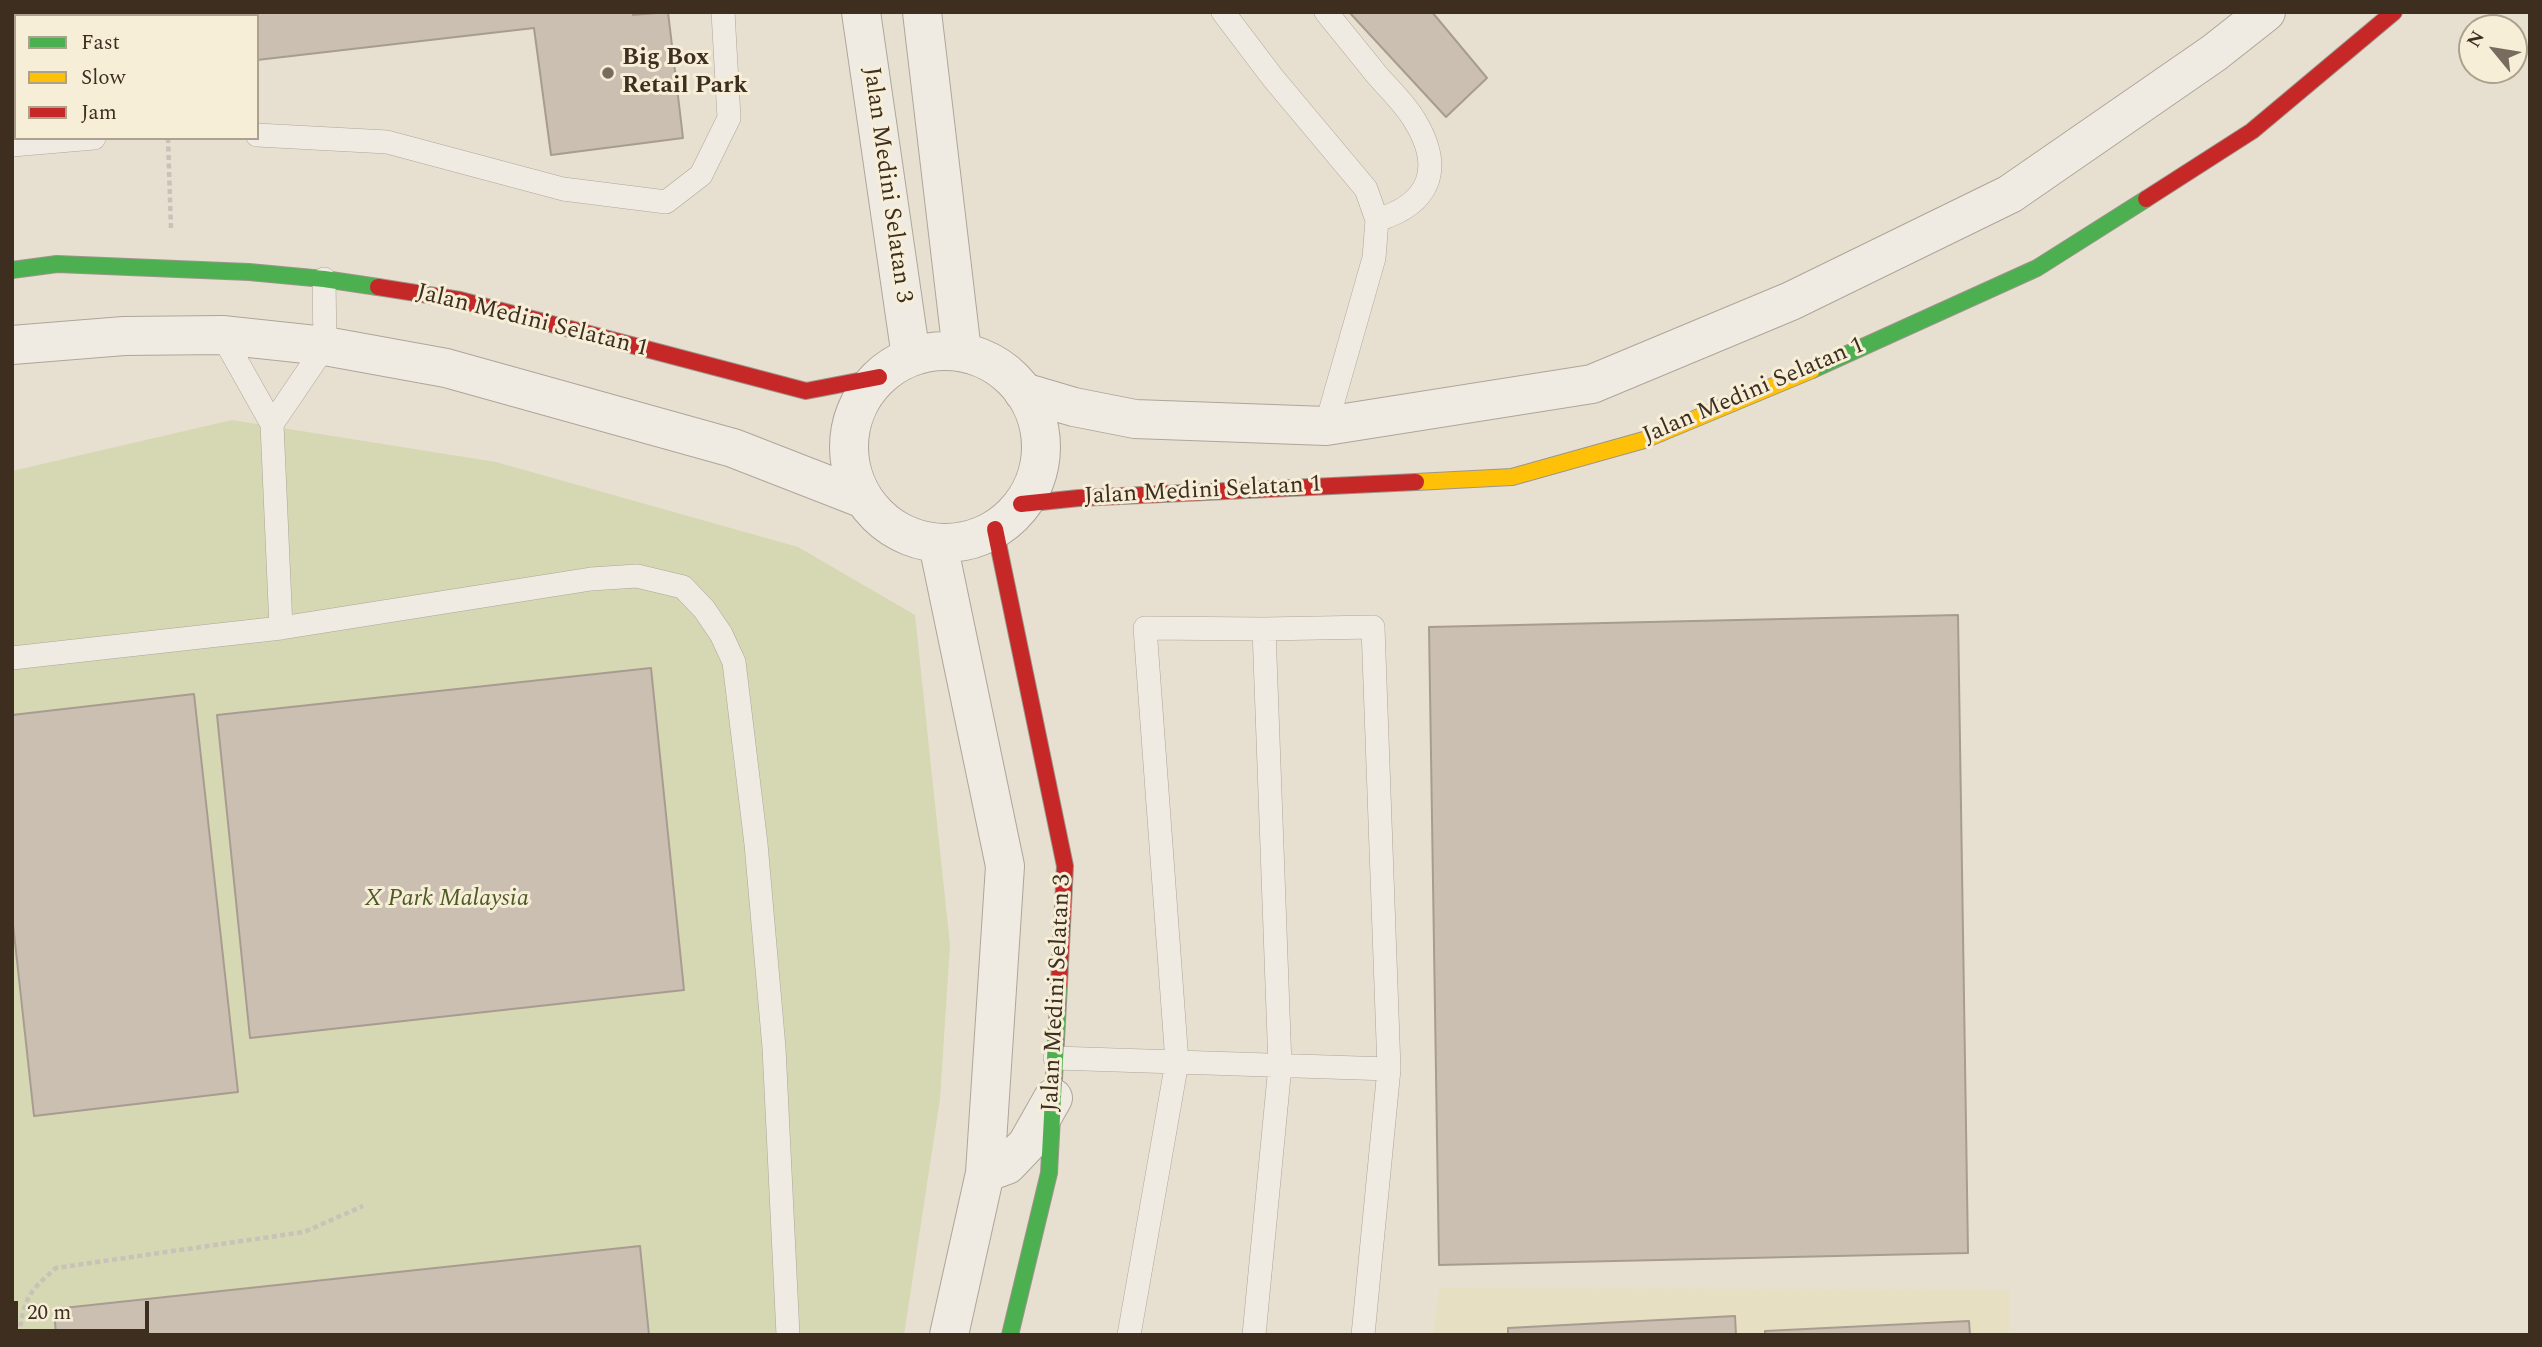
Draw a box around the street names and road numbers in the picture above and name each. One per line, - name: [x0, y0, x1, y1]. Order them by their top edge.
- street label: Jalan Medini Selatan 3: [855, 65, 917, 305]
- street label: Jalan Medini Selatan 1: [413, 279, 651, 365]
- street label: Jalan Medini Selatan 1: [1639, 332, 1869, 452]
- street label: Jalan Medini Selatan 1: [1084, 471, 1322, 513]
- street label: Jalan Medini Selatan 3: [1037, 874, 1079, 1112]

